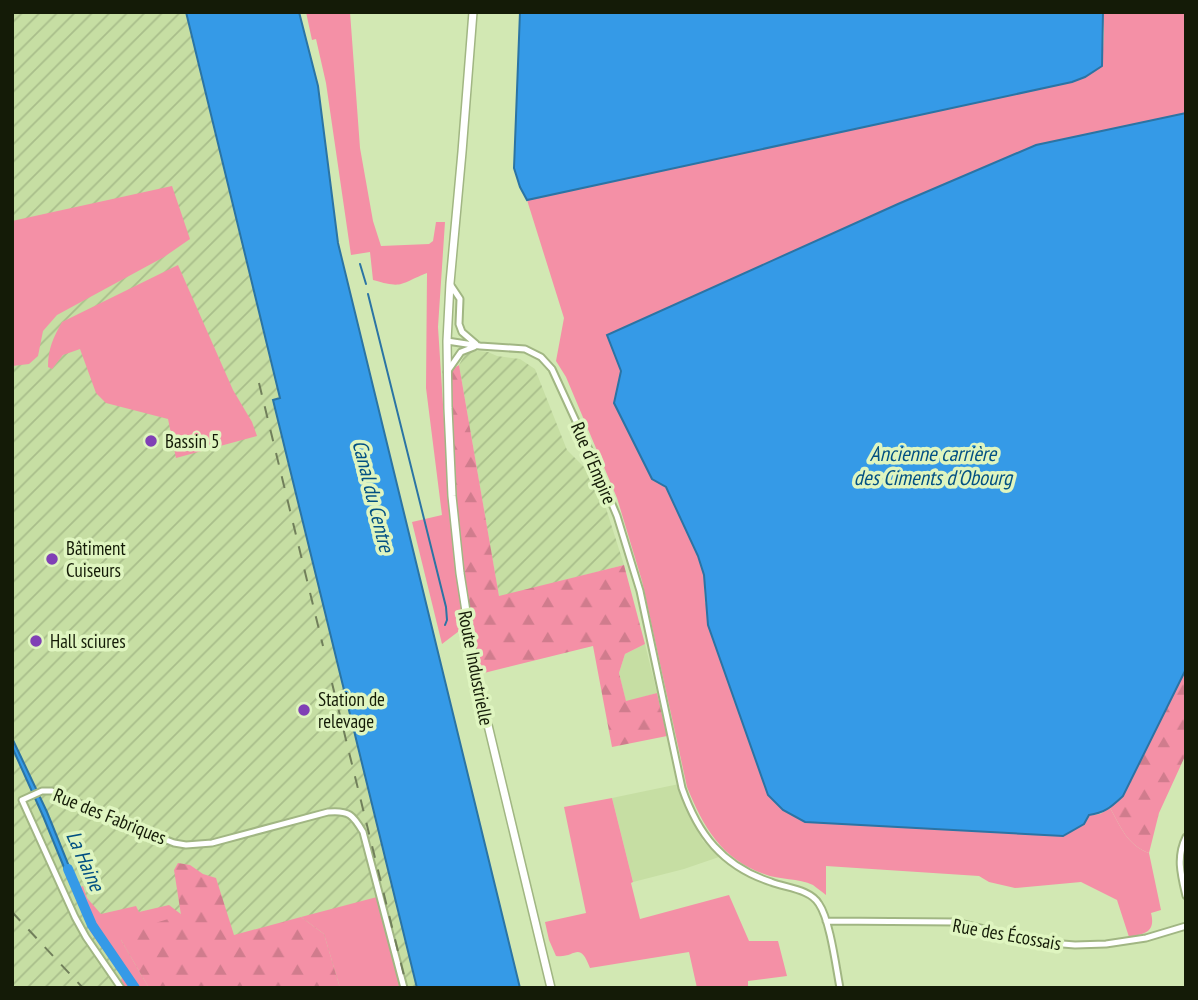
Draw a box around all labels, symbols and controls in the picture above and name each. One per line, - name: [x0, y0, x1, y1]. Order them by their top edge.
- street label: Rue d'Empire: [566, 418, 622, 508]
- place label: Bassin 5: [165, 429, 219, 453]
- marker: Bassin 5: [143, 433, 159, 449]
- water label: Canal du Centre: [347, 437, 401, 556]
- water label: Ancienne carrière des Ciments d'Obourg: [854, 440, 1014, 491]
- place label: Bâtiment Cuiseurs: [66, 536, 126, 582]
- marker: Bâtiment Cuiseurs: [44, 551, 60, 567]
- street label: Route Industrielle: [453, 609, 499, 728]
- place label: Hall sciures: [50, 629, 126, 653]
- marker: Hall sciures: [28, 633, 44, 649]
- place label: Station de relevage: [318, 687, 385, 733]
- marker: Station de relevage: [296, 702, 312, 718]
- street label: Rue des Fabriques: [50, 782, 170, 850]
- water label: La Haine: [60, 826, 111, 896]
- street label: Rue des Écossais: [951, 913, 1063, 955]

